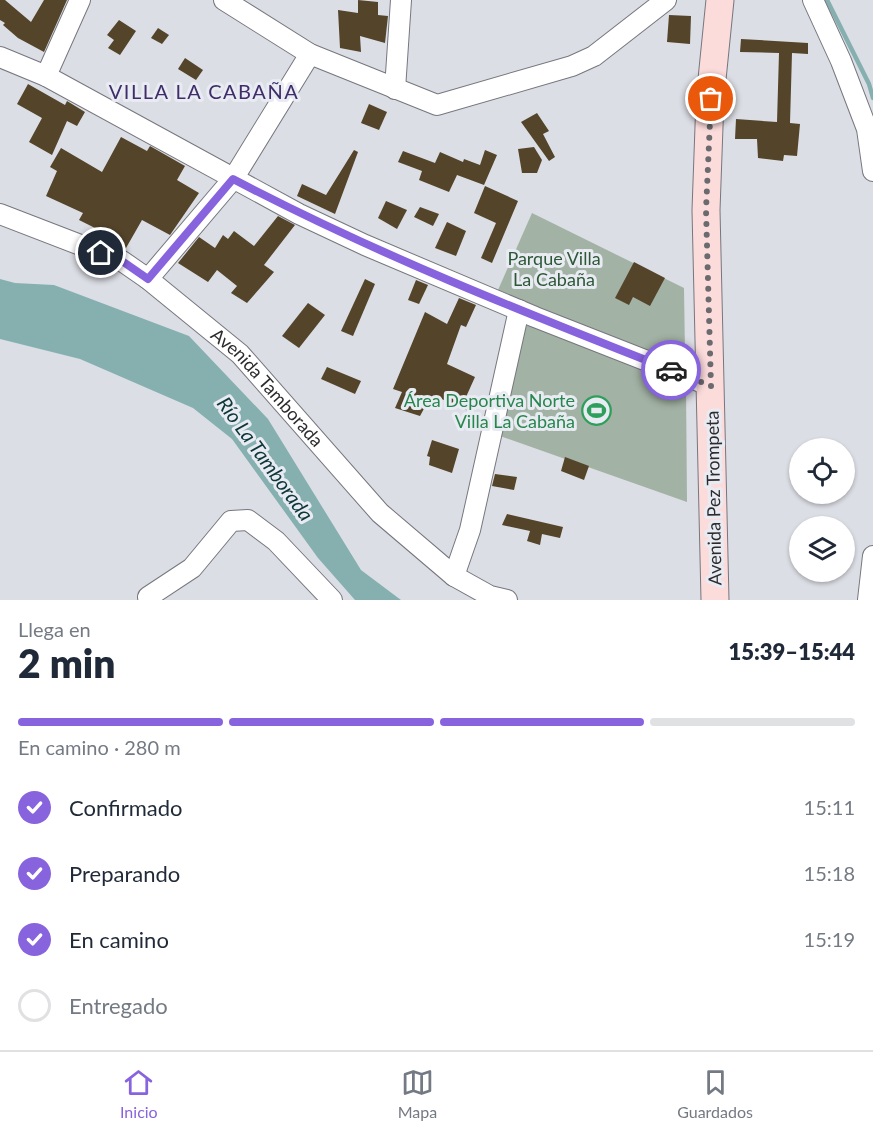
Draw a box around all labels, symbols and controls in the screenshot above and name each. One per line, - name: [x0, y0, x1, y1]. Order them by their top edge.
- pin: [685, 73, 736, 124]
- district label: VILLA LA CABAÑA: [109, 79, 299, 103]
- icon: bag: [694, 82, 727, 115]
- pin: [75, 227, 126, 278]
- icon: home: [84, 236, 117, 269]
- park label: Parque Villa La Cabaña: [507, 247, 601, 290]
- street label: Avenida Tamborada: [207, 323, 328, 451]
- courier: [641, 340, 701, 400]
- icon: car: [655, 354, 688, 387]
- place label: Área Deportiva Norte Villa La Cabaña: [404, 389, 575, 432]
- water label: Río La Tamborada: [213, 392, 319, 525]
- sports icon: Área Deportiva Norte Villa La Cabaña: [580, 395, 612, 427]
- street label: Avenida Pez Trompeta: [700, 410, 726, 586]
- map controls: [789, 438, 855, 582]
- button: locate: [789, 438, 855, 504]
- button: layers: [789, 516, 855, 582]
- text: Llega en: [18, 617, 91, 641]
- text: 15:39–15:44: [729, 638, 855, 665]
- text: 2 min: [18, 640, 115, 686]
- text: En camino · 280 m: [18, 735, 181, 759]
- icon: check: [18, 791, 51, 824]
- text: Confirmado: [69, 794, 182, 821]
- text: 15:11: [804, 795, 855, 819]
- icon: check: [18, 857, 51, 890]
- text: Preparando: [69, 860, 180, 887]
- text: 15:18: [804, 861, 855, 885]
- icon: check: [18, 923, 51, 956]
- text: En camino: [69, 926, 169, 953]
- text: 15:19: [804, 927, 855, 951]
- text: Entregado: [69, 992, 168, 1019]
- tab: Inicio: [120, 1066, 158, 1121]
- tab: Mapa: [398, 1066, 437, 1121]
- tab: Guardados: [677, 1066, 753, 1121]

